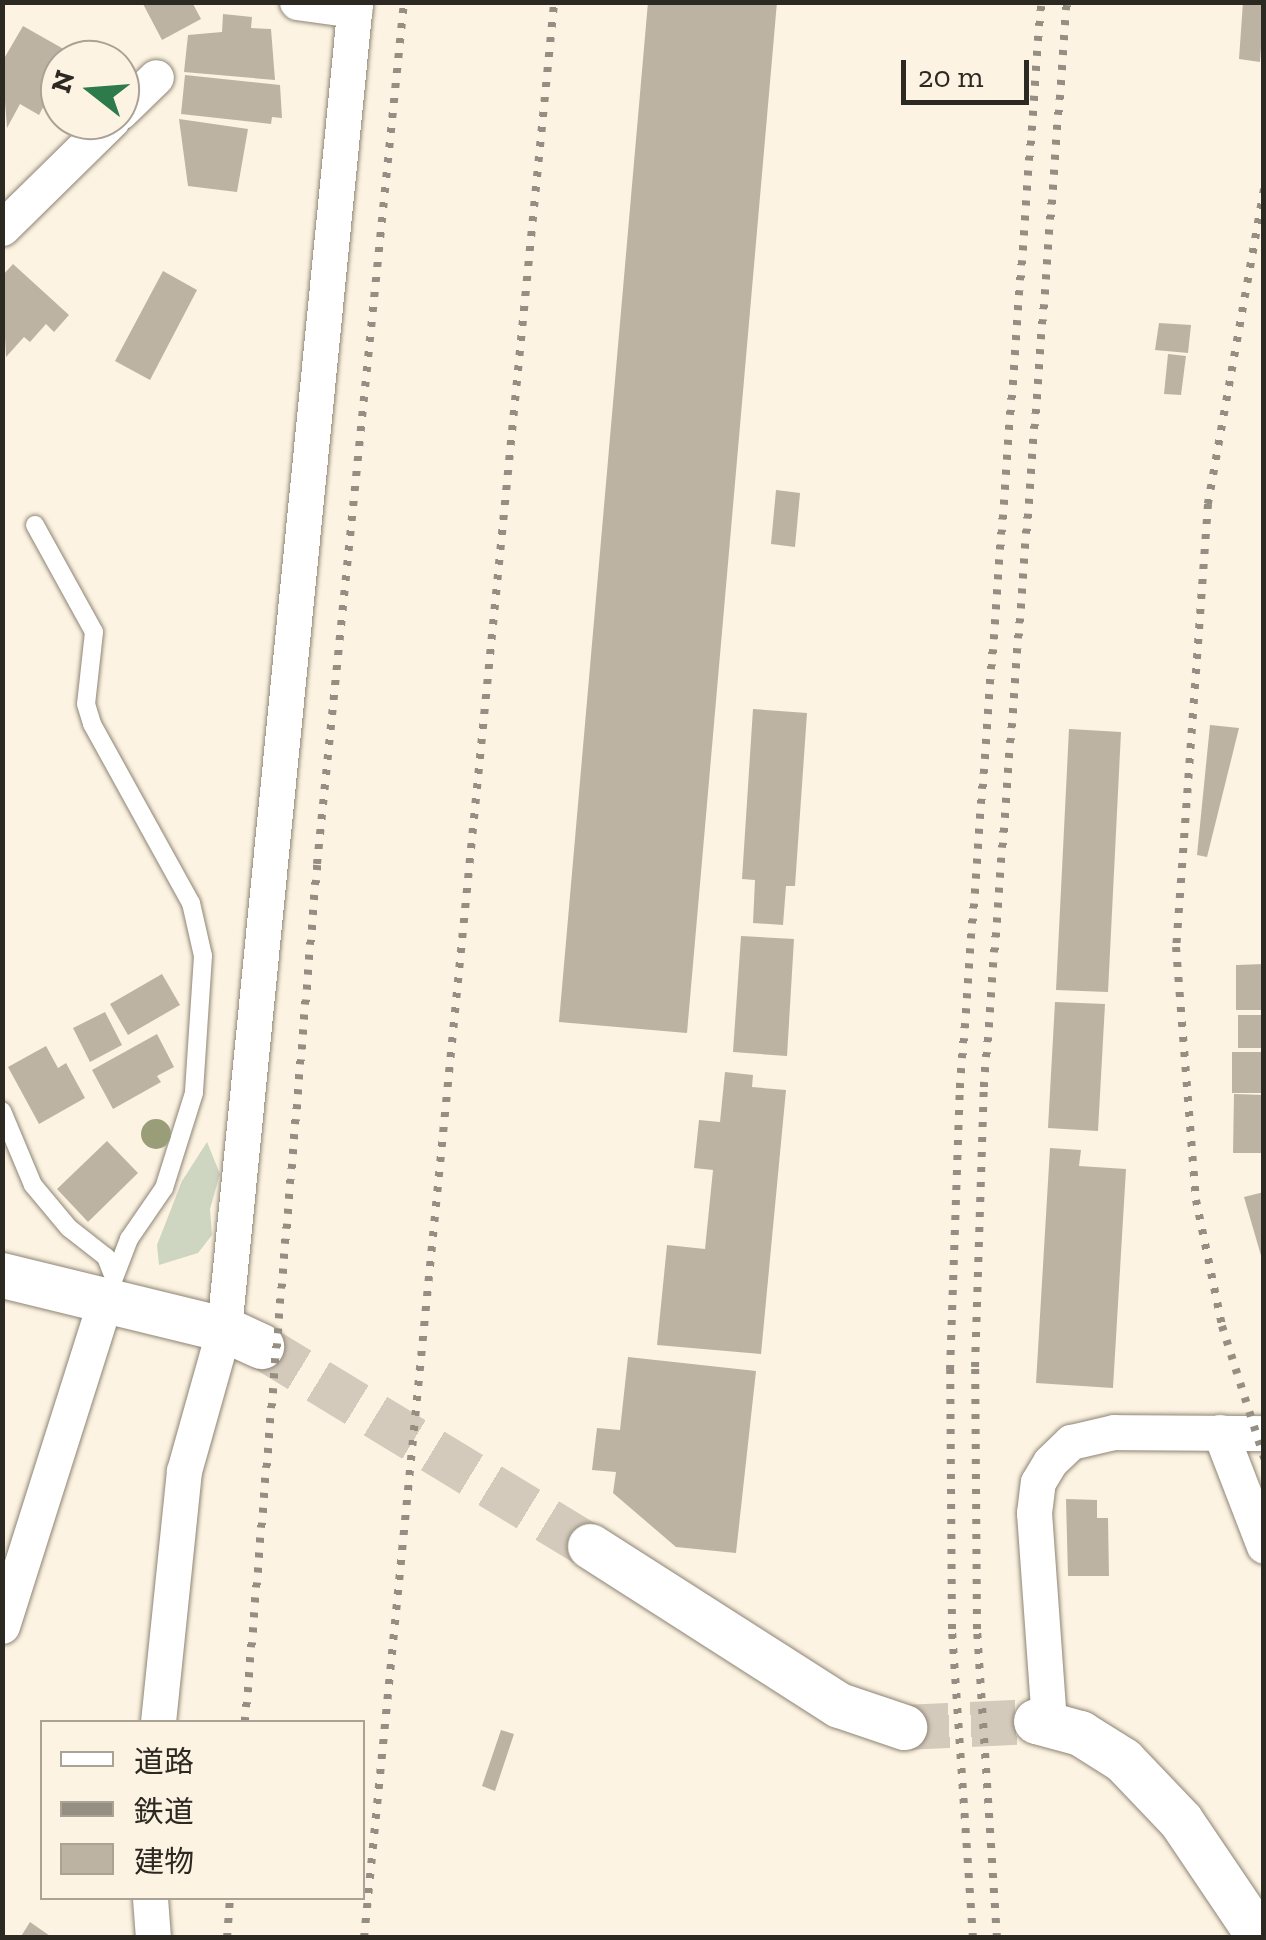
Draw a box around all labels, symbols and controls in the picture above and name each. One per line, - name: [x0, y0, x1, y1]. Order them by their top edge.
- north arrow: [40, 40, 140, 140]
- scale bar: [906, 40, 1034, 102]
- text: 20 m: [918, 59, 983, 95]
- text: N: [44, 67, 82, 97]
- legend: [40, 1720, 365, 1900]
- text: 道路: [134, 1744, 194, 1780]
- text: 鉄道: [134, 1794, 194, 1830]
- text: 建物: [134, 1844, 194, 1880]

